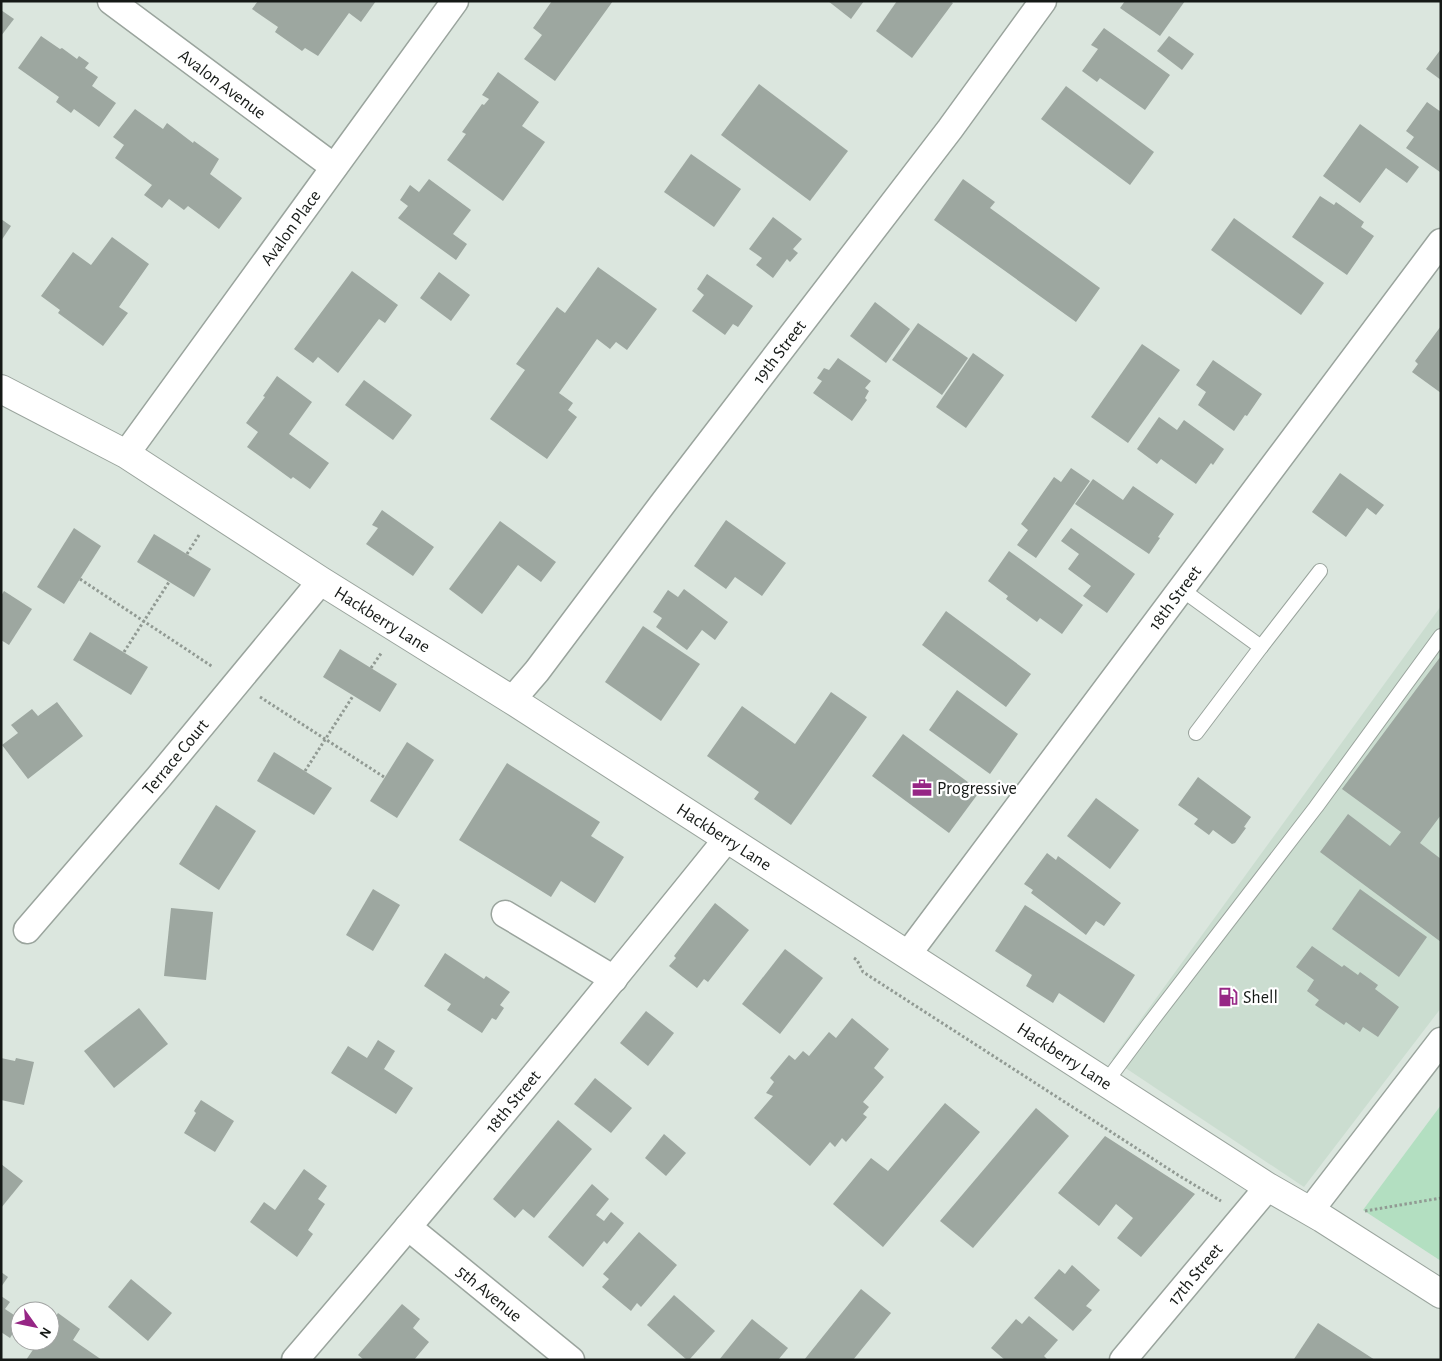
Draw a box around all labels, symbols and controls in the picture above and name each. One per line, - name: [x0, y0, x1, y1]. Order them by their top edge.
- street label: Avalon Avenue: [175, 47, 269, 123]
- street label: Avalon Place: [258, 187, 325, 269]
- street label: 19th Street: [750, 317, 810, 388]
- street label: 18th Street: [1146, 563, 1205, 634]
- street label: Hackberry Lane: [331, 584, 433, 657]
- street label: Terrace Court: [140, 716, 213, 799]
- office icon: Progressive: [911, 777, 933, 799]
- place label: Progressive: [937, 780, 1017, 798]
- street label: Hackberry Lane: [673, 800, 774, 875]
- fuel station icon: Shell: [1217, 986, 1239, 1008]
- place label: Shell: [1243, 989, 1278, 1007]
- street label: Hackberry Lane: [1013, 1020, 1115, 1094]
- street label: 18th Street: [483, 1067, 545, 1137]
- street label: 17th Street: [1165, 1240, 1227, 1309]
- street label: 5th Avenue: [453, 1262, 525, 1326]
- north arrow: [10, 1301, 60, 1351]
- text: N: [37, 1325, 54, 1340]

